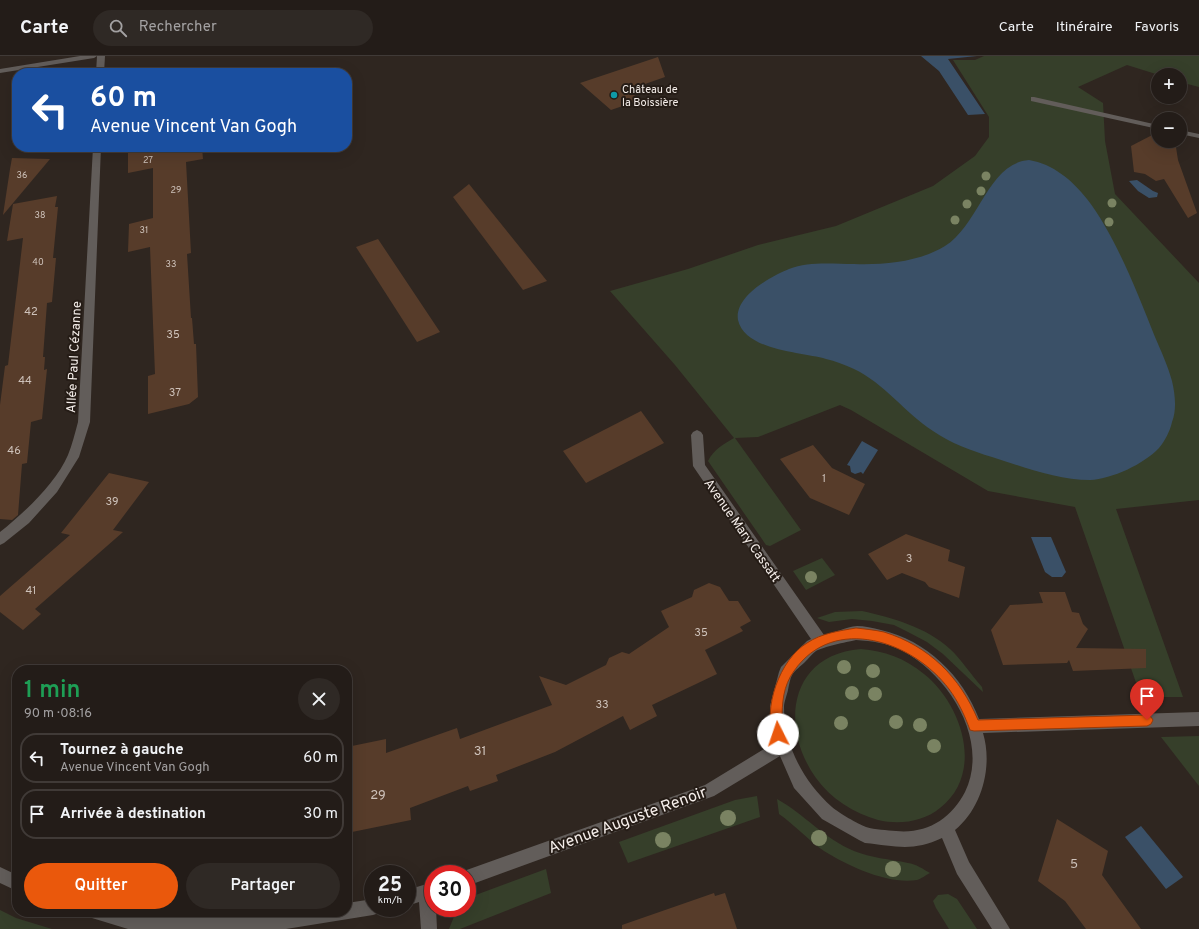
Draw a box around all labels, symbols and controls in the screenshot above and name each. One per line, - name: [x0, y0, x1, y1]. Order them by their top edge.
- search box: [93, 10, 373, 46]
- text: Carte: [20, 16, 69, 40]
- icon: search: [107, 17, 129, 39]
- text: Rechercher: [139, 18, 217, 37]
- text: Carte: [999, 19, 1034, 36]
- text: Itinéraire: [1056, 19, 1113, 36]
- text: Favoris: [1135, 19, 1179, 36]
- map controls: [1151, 68, 1187, 148]
- button: +: [1151, 68, 1187, 104]
- text: 60 m: [90, 81, 157, 117]
- place label: Château de la Boissière: [622, 83, 679, 110]
- icon: left: [24, 84, 76, 136]
- marker: Château de la Boissière: [609, 90, 619, 100]
- button: −: [1151, 112, 1187, 148]
- text: Avenue Vincent Van Gogh: [90, 116, 297, 139]
- house number: 27: [143, 155, 153, 166]
- house number: 36: [17, 170, 27, 181]
- house number: 29: [171, 185, 181, 196]
- house number: 38: [35, 210, 45, 221]
- house number: 31: [140, 225, 148, 236]
- house number: 40: [32, 257, 44, 268]
- house number: 33: [166, 259, 176, 270]
- street label: Allée Paul Cézanne: [64, 301, 86, 414]
- house number: 42: [24, 305, 38, 319]
- house number: 35: [166, 328, 180, 342]
- house number: 44: [18, 374, 32, 388]
- house number: 37: [169, 386, 181, 400]
- house number: 46: [7, 444, 21, 458]
- house number: 1: [822, 472, 826, 486]
- street label: Avenue Mary Cassatt: [700, 476, 783, 586]
- house number: 39: [106, 495, 118, 509]
- house number: 3: [906, 552, 912, 566]
- house number: 41: [26, 584, 36, 598]
- house number: 35: [694, 626, 708, 640]
- text: 1 min: [24, 676, 81, 706]
- button: close: [298, 678, 340, 720]
- pin: [1130, 679, 1164, 720]
- icon: arrive: [1136, 685, 1158, 707]
- house number: 33: [595, 698, 609, 712]
- text: 90 m · 08:16: [24, 706, 92, 722]
- position arrow: [757, 713, 799, 755]
- text: Tournez à gauche: [60, 741, 184, 760]
- house number: 31: [474, 744, 486, 760]
- icon: left: [26, 747, 48, 769]
- text: 60 m: [303, 749, 338, 768]
- text: Avenue Vincent Van Gogh: [60, 760, 210, 776]
- street label: Avenue Auguste Renoir: [546, 783, 710, 859]
- house number: 29: [370, 788, 386, 804]
- icon: arrive: [26, 803, 48, 825]
- text: Arrivée à destination: [60, 805, 206, 824]
- text: 30 m: [303, 805, 338, 824]
- house number: 5: [1070, 857, 1078, 873]
- button: Quitter: [24, 863, 178, 909]
- button: Partager: [186, 863, 340, 909]
- speed limit sign: 30: [424, 865, 476, 917]
- text: 25: [378, 873, 402, 899]
- text: km/h: [378, 894, 402, 907]

